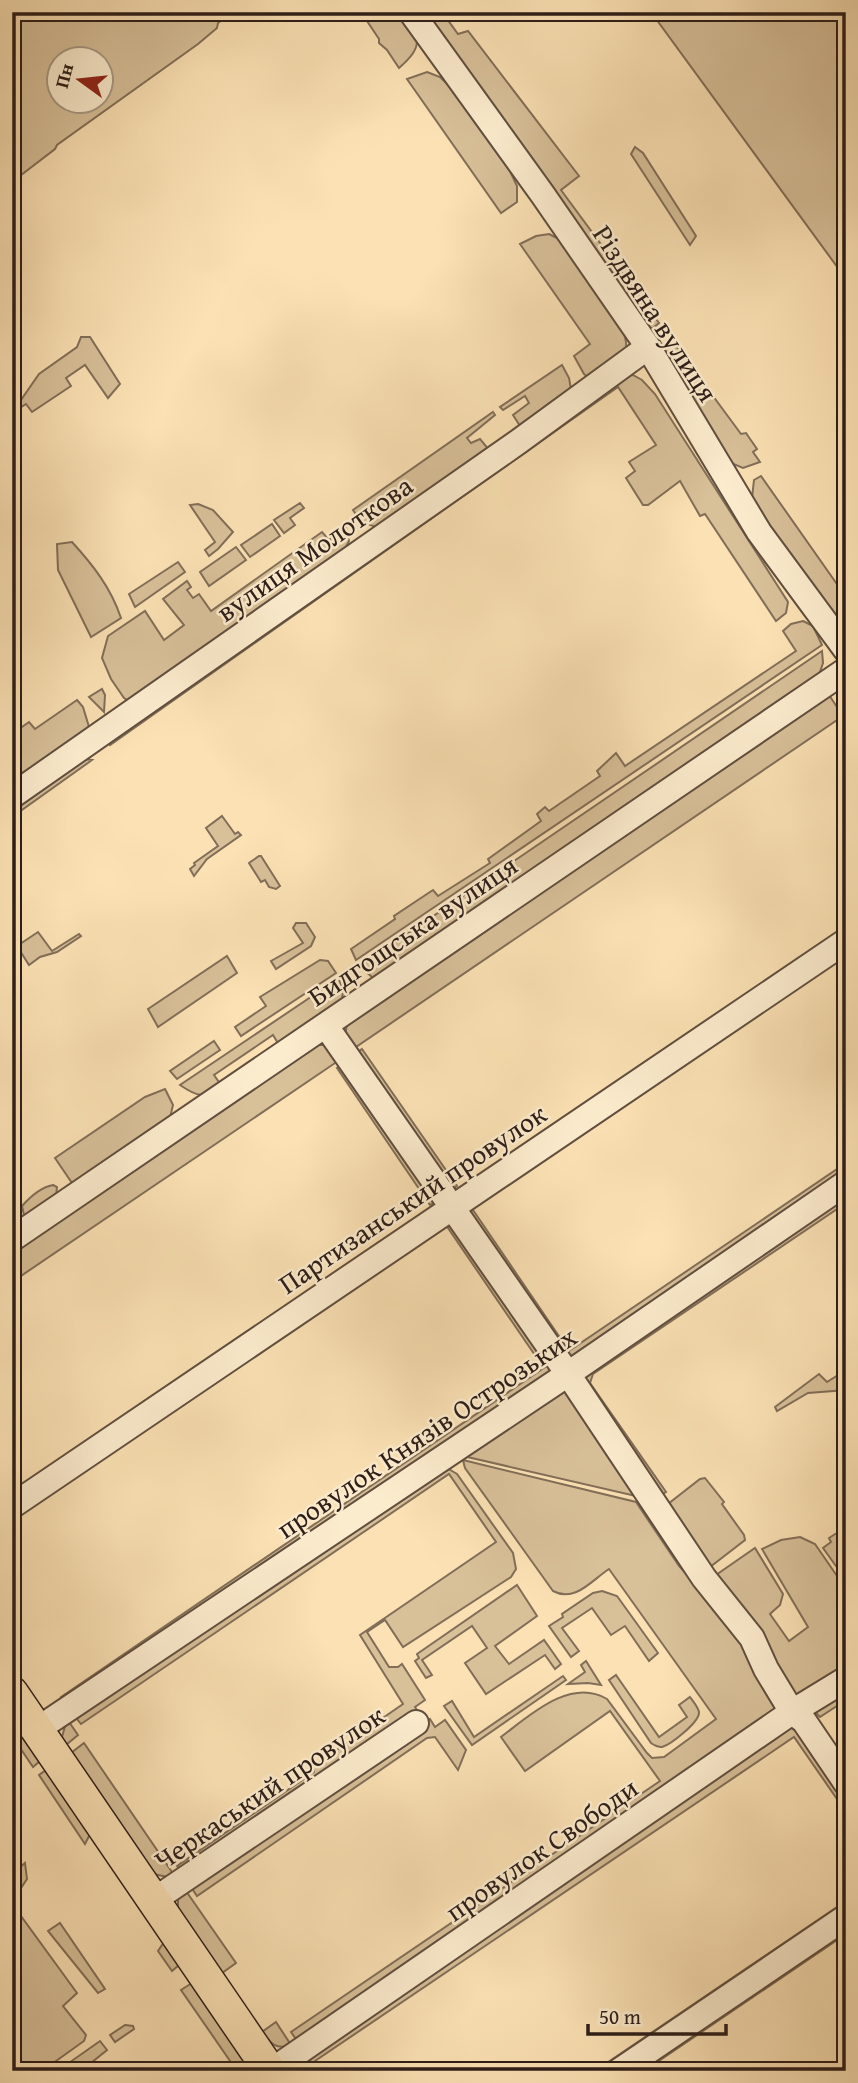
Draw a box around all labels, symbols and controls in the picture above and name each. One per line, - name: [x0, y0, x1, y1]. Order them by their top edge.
- north arrow: [46, 46, 116, 116]
- text: Пн: [47, 60, 80, 91]
- street label: Різдвяна вулиця: [583, 216, 729, 410]
- street label: вулиця Молоткова: [207, 464, 421, 631]
- street label: Бидгощська вулиця: [299, 844, 525, 1016]
- street label: Партизанський провулок: [270, 1093, 555, 1303]
- street label: провулок Князів Острозьких: [268, 1316, 585, 1548]
- street label: Черкаський провулок: [145, 1694, 393, 1880]
- street label: провулок Свободи: [436, 1767, 646, 1931]
- scale bar: [588, 1992, 727, 2036]
- text: 50 m: [599, 2001, 641, 2032]

